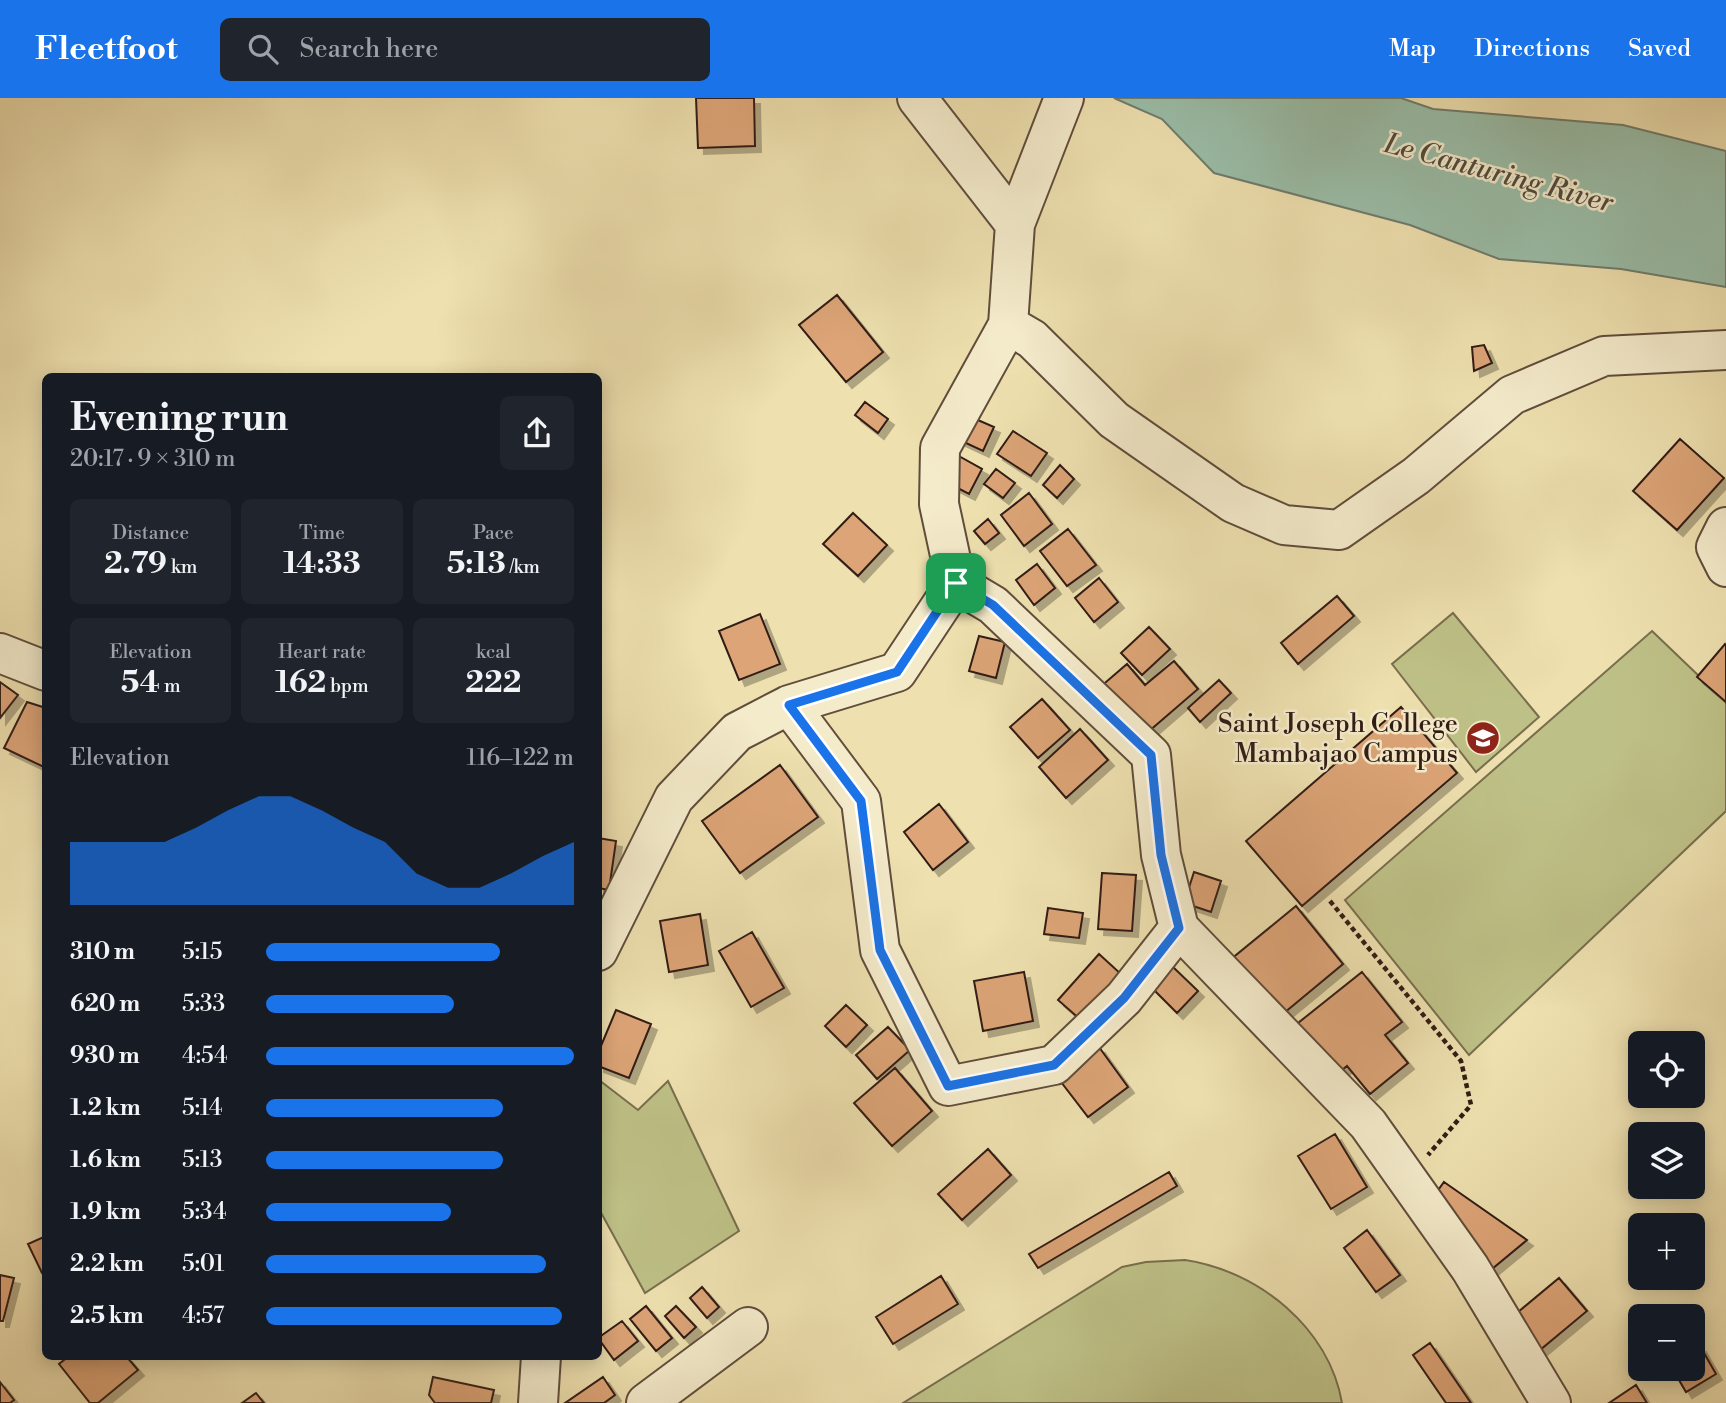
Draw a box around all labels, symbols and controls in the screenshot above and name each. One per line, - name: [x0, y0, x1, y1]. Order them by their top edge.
- search box: [220, 18, 710, 81]
- text: Fleetfoot: [35, 29, 178, 70]
- icon: search: [244, 30, 282, 68]
- text: Search here: [300, 33, 438, 65]
- text: Map: [1389, 34, 1436, 64]
- text: Directions: [1474, 34, 1590, 64]
- text: Saved: [1628, 34, 1691, 64]
- water label: Le Canturing River: [1379, 126, 1618, 221]
- text: Evening run: [70, 395, 288, 442]
- button: share: [500, 396, 574, 470]
- text: 20:17 · 9 × 310 m: [70, 445, 235, 473]
- text: Distance: [112, 521, 189, 545]
- text: Time: [299, 521, 345, 545]
- text: Pace: [473, 521, 514, 545]
- text: 2.79: [104, 545, 167, 583]
- text: 14:33: [283, 545, 361, 583]
- text: 5:13: [447, 545, 506, 583]
- pin: [926, 553, 986, 613]
- text: km: [167, 555, 197, 579]
- text: /km: [506, 555, 540, 579]
- icon: arrive: [937, 564, 975, 602]
- text: Elevation: [110, 640, 192, 664]
- text: Heart rate: [278, 640, 366, 664]
- text: kcal: [476, 640, 511, 664]
- text: 54: [121, 664, 160, 702]
- text: 162: [275, 664, 326, 702]
- text: 222: [465, 664, 521, 702]
- text: m: [160, 674, 181, 698]
- text: bpm: [326, 674, 369, 698]
- place label: Saint Joseph College Mambajao Campus: [1218, 708, 1458, 770]
- school or university icon: Saint Joseph College Mambajao Campus: [1464, 719, 1502, 757]
- text: Elevation: [70, 744, 170, 772]
- text: 116–122 m: [466, 744, 574, 772]
- text: 310 m: [70, 938, 135, 966]
- text: 5:15: [182, 938, 222, 966]
- text: 620 m: [70, 990, 140, 1018]
- text: 5:33: [182, 990, 225, 1018]
- map controls: [1628, 1031, 1705, 1381]
- button: locate: [1628, 1031, 1705, 1108]
- text: 930 m: [70, 1042, 140, 1070]
- text: 4:54: [182, 1042, 228, 1070]
- text: 1.2 km: [70, 1094, 141, 1122]
- text: 5:14: [182, 1094, 223, 1122]
- button: layers: [1628, 1122, 1705, 1199]
- text: 1.6 km: [70, 1146, 141, 1174]
- text: 5:13: [182, 1146, 222, 1174]
- text: 1.9 km: [70, 1198, 141, 1226]
- text: 5:34: [182, 1198, 227, 1226]
- button: +: [1628, 1213, 1705, 1290]
- text: 2.2 km: [70, 1250, 144, 1278]
- text: 5:01: [182, 1250, 224, 1278]
- text: 2.5 km: [70, 1302, 144, 1330]
- text: 4:57: [182, 1302, 224, 1330]
- button: −: [1628, 1304, 1705, 1381]

